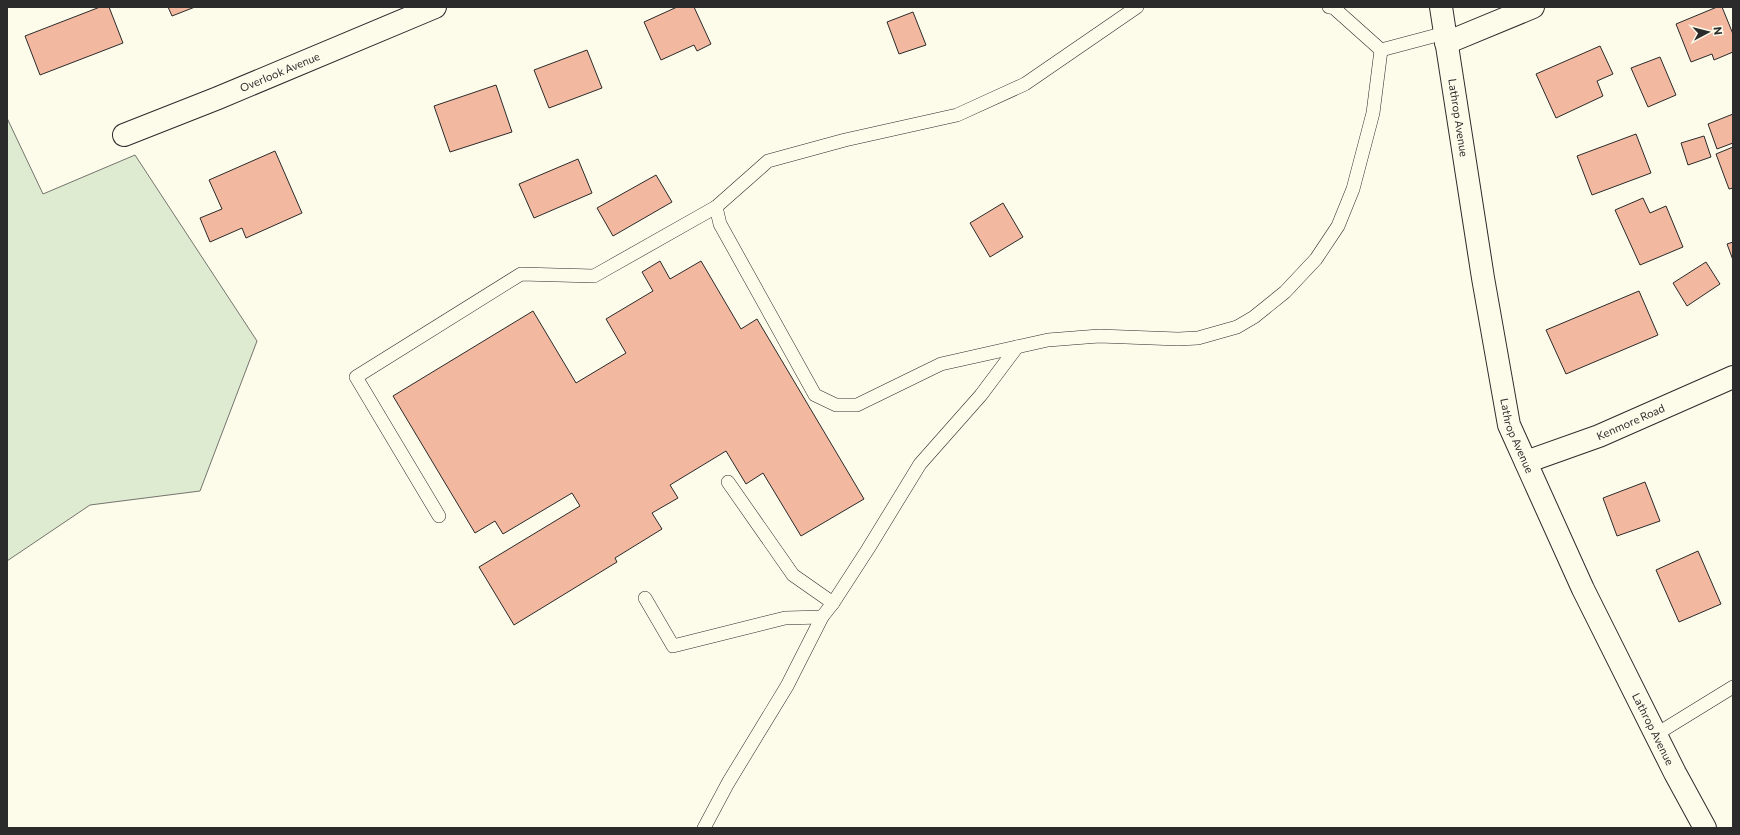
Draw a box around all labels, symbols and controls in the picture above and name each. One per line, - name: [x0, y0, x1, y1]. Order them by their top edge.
- north arrow: [1688, 12, 1728, 52]
- text: N: [1711, 26, 1725, 36]
- street label: Overlook Avenue: [238, 49, 322, 94]
- street label: Lathrop Avenue: [1446, 78, 1471, 158]
- street label: Lathrop Avenue: [1498, 397, 1537, 475]
- street label: Kenmore Road: [1594, 401, 1666, 442]
- street label: Lathrop Avenue: [1630, 691, 1677, 767]

